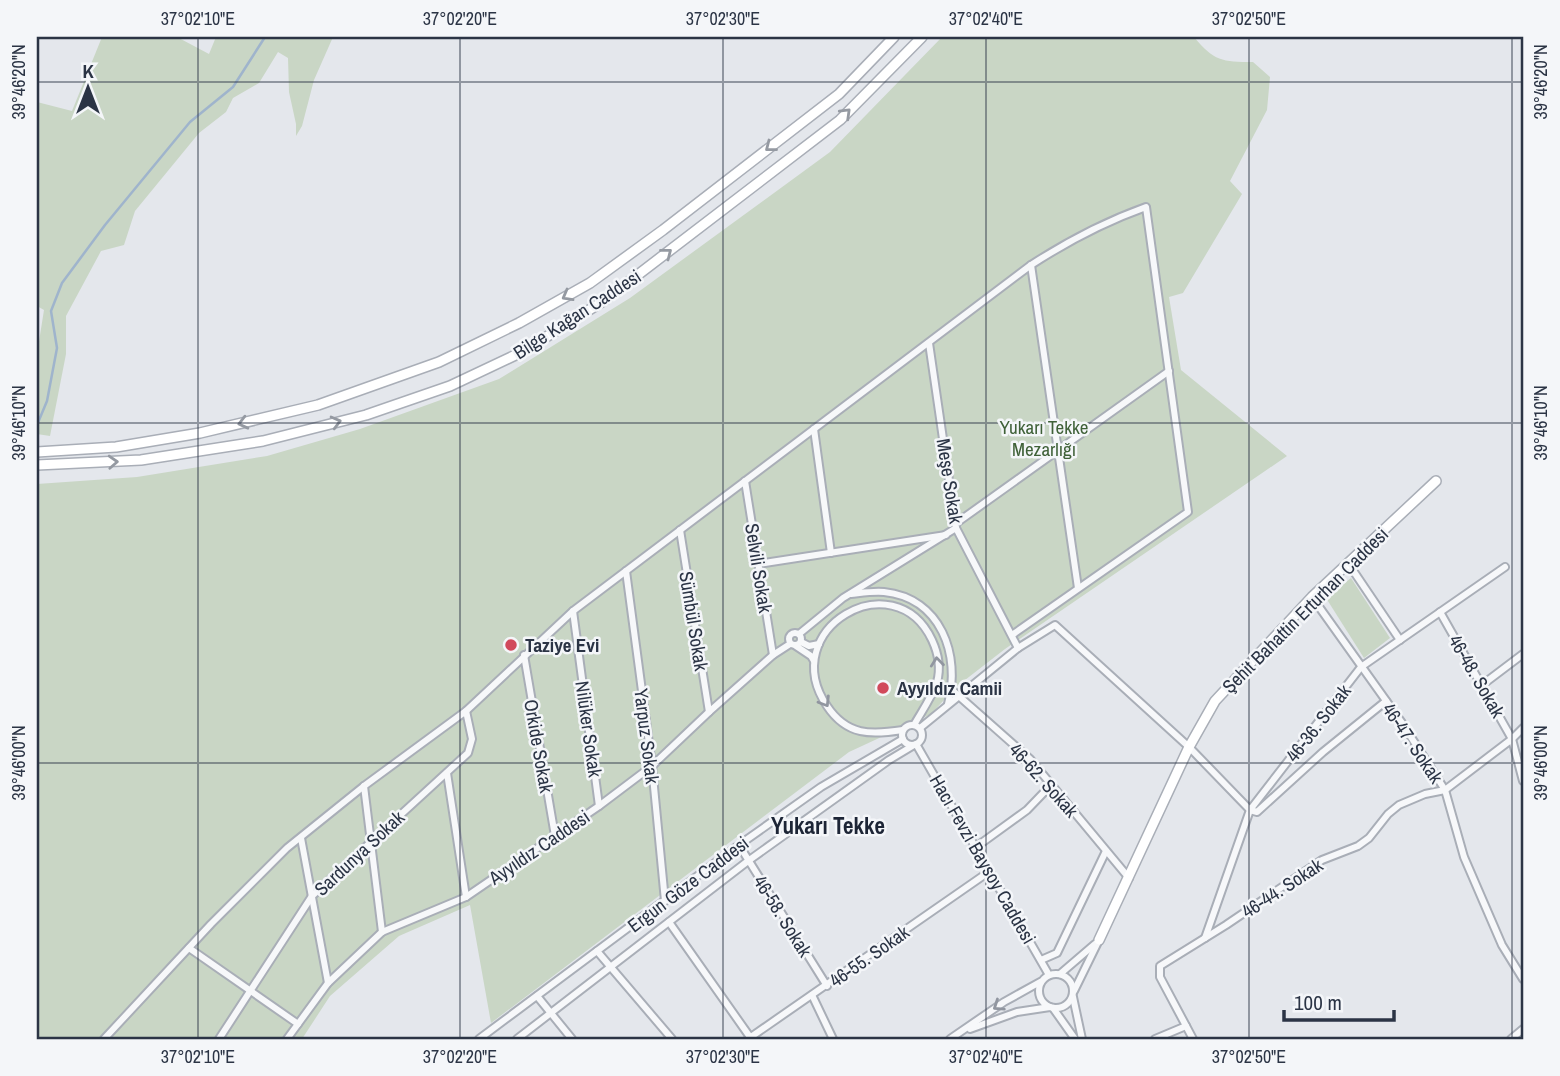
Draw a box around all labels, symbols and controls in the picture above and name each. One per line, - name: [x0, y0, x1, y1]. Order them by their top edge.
- text: 37°02'10"E: [161, 6, 235, 31]
- text: 37°02'20"E: [423, 6, 497, 31]
- text: 37°02'30"E: [686, 6, 760, 31]
- text: 37°02'40"E: [949, 6, 1023, 31]
- text: 37°02'50"E: [1212, 6, 1286, 31]
- text: 39°46'20"N: [6, 44, 31, 120]
- text: 39°46'20"N: [1528, 44, 1553, 120]
- north arrow: [52, 52, 122, 122]
- text: K: [82, 58, 94, 84]
- one-way arrow: [838, 109, 851, 122]
- one-way arrow: [765, 139, 778, 152]
- one-way arrow: [659, 248, 671, 261]
- street label: Bilge Kağan Caddesi: [508, 263, 646, 365]
- one-way arrow: [562, 288, 575, 301]
- text: 39°46'10"N: [6, 385, 31, 461]
- text: 39°46'10"N: [1528, 385, 1553, 461]
- park label: Yukarı Tekke Mezarlığı: [1000, 414, 1088, 462]
- one-way arrow: [237, 415, 249, 429]
- one-way arrow: [330, 416, 342, 431]
- street label: Meşe Sokak: [930, 437, 970, 526]
- one-way arrow: [108, 455, 119, 470]
- street label: Selvili Sokak: [739, 521, 779, 615]
- street label: Şehit Bahattin Erturhan Caddesi: [1216, 521, 1394, 699]
- street label: Sümbül Sokak: [673, 569, 715, 673]
- street label: 46-48. Sokak: [1443, 630, 1511, 722]
- place label: Taziye Evi: [525, 632, 599, 658]
- marker: Taziye Evi: [503, 637, 519, 653]
- one-way arrow: [930, 657, 945, 668]
- place label: Ayyıldız Camii: [897, 675, 1002, 701]
- street label: Nilüker Sokak: [569, 679, 609, 779]
- street label: 46-36. Sokak: [1279, 679, 1357, 767]
- marker: Ayyıldız Camii: [875, 680, 891, 696]
- street label: Yarpuz Sokak: [628, 687, 666, 785]
- one-way arrow: [817, 694, 830, 707]
- street label: Orkide Sokak: [518, 697, 560, 795]
- street label: 46-47. Sokak: [1377, 698, 1450, 788]
- text: 39°46'00"N: [6, 725, 31, 801]
- text: 39°46'00"N: [1528, 725, 1553, 801]
- street label: 46-62. Sokak: [1004, 737, 1085, 823]
- street label: Hacı Fevzi Baysoy Caddesi: [924, 770, 1042, 948]
- street label: Sardunya Sokak: [308, 804, 410, 901]
- street label: Ayyıldız Caddesi: [483, 804, 595, 891]
- district label: Yukarı Tekke: [771, 810, 885, 841]
- street label: Ergun Göze Caddesi: [622, 830, 754, 938]
- street label: 46-44. Sokak: [1236, 852, 1328, 924]
- street label: 46-58. Sokak: [748, 870, 818, 962]
- street label: 46-55. Sokak: [824, 919, 914, 993]
- scale bar: [1284, 978, 1394, 1022]
- text: 100 m: [1294, 988, 1342, 1017]
- one-way arrow: [993, 998, 1006, 1011]
- text: 37°02'10"E: [161, 1044, 235, 1069]
- text: 37°02'20"E: [423, 1044, 497, 1069]
- text: 37°02'30"E: [686, 1044, 760, 1069]
- text: 37°02'40"E: [949, 1044, 1023, 1069]
- text: 37°02'50"E: [1212, 1044, 1286, 1069]

